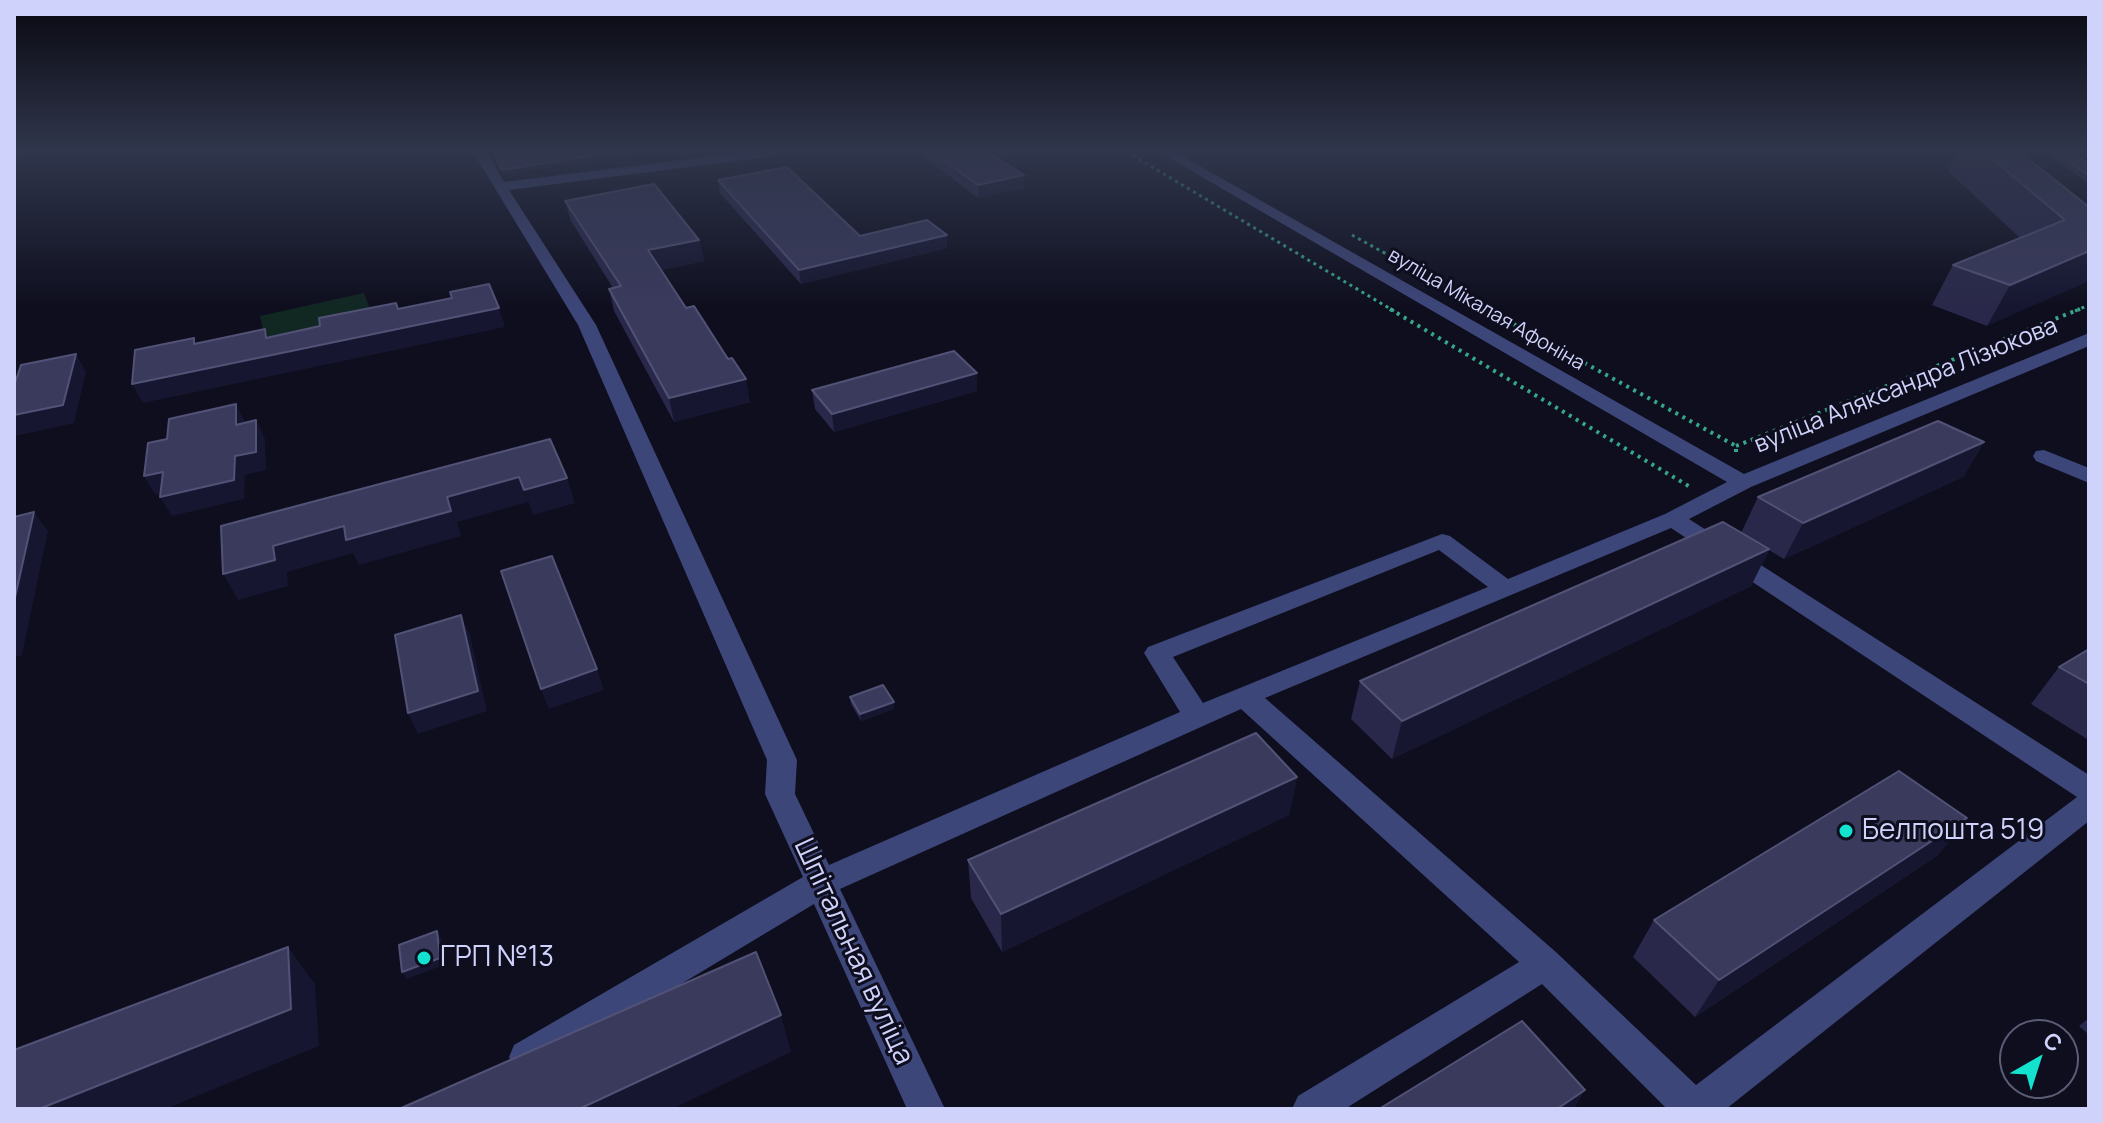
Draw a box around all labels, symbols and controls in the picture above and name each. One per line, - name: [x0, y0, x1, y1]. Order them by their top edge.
- street label: вуліца Мікалая Афоніна: [1383, 244, 1589, 376]
- street label: вуліца Аляксандра Лізюкова: [1750, 312, 2062, 460]
- place label: Белпошта 519: [1862, 814, 2044, 848]
- marker: Белпошта 519: [1837, 822, 1855, 840]
- street label: Шпітальная вуліца: [786, 834, 920, 1070]
- place label: ГРП №13: [440, 941, 554, 975]
- marker: ГРП №13: [415, 949, 433, 967]
- north arrow: [1999, 1019, 2079, 1099]
- text: С: [2037, 1025, 2069, 1059]

